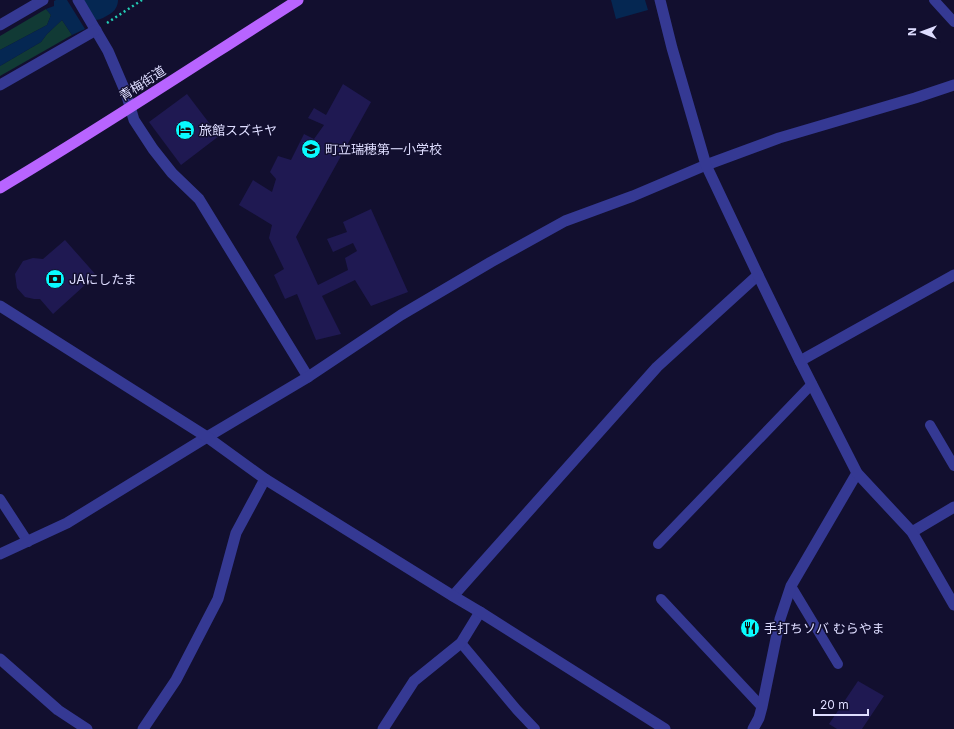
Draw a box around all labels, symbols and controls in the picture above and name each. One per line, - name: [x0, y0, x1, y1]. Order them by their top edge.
- north arrow: [902, 12, 942, 52]
- text: N: [905, 28, 919, 36]
- street label: 青梅街道: [116, 62, 168, 104]
- hotel icon: 旅館スズキヤ: [174, 119, 196, 141]
- place label: 旅館スズキヤ: [199, 122, 277, 138]
- school or university icon: 町立瑞穂第一小学校: [300, 138, 322, 160]
- place label: 町立瑞穂第一小学校: [325, 141, 442, 157]
- bank icon: JAにしたま: [44, 268, 66, 290]
- place label: JAにしたま: [69, 271, 137, 287]
- restaurant icon: 手打ちソバ むらやま: [739, 617, 761, 639]
- place label: 手打ちソバ むらやま: [764, 620, 885, 636]
- scale bar: [814, 691, 868, 717]
- text: 20 m: [820, 697, 849, 712]

